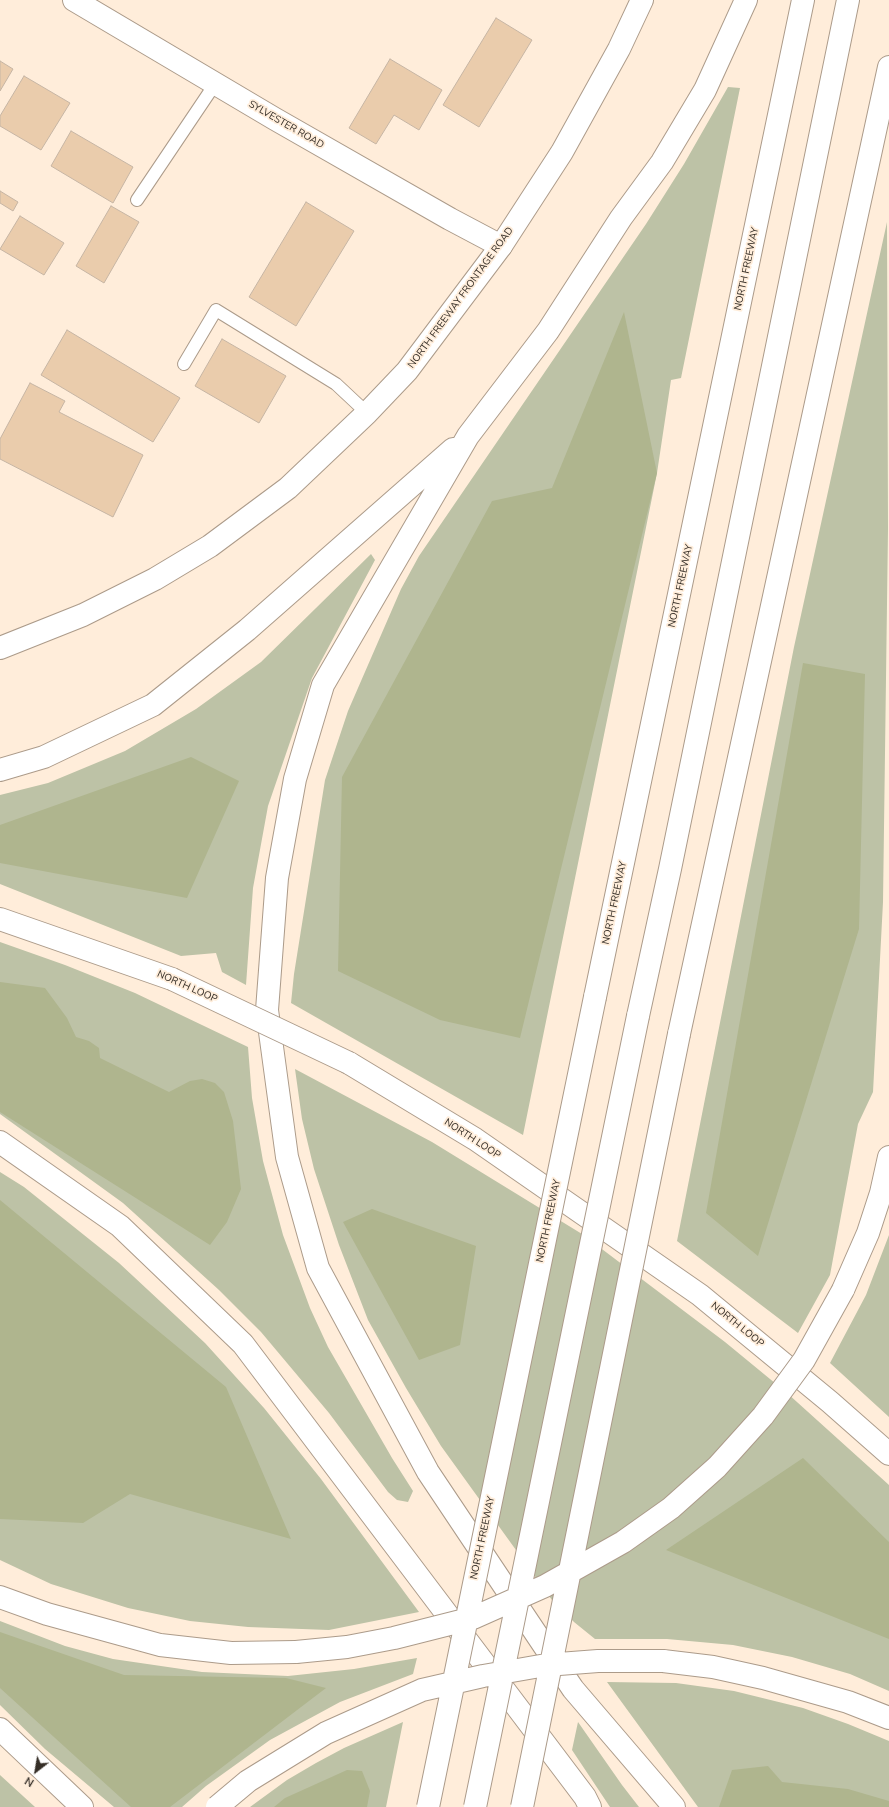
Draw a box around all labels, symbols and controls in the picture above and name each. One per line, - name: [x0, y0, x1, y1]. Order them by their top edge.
- street label: SYLVESTER ROAD: [246, 99, 326, 151]
- street label: NORTH FREEWAY FRONTAGE ROAD: [406, 225, 516, 371]
- street label: NORTH FREEWAY: [732, 226, 762, 312]
- street label: NORTH FREEWAY: [666, 543, 696, 629]
- street label: NORTH FREEWAY: [600, 860, 630, 946]
- street label: NORTH LOOP: [155, 968, 219, 1006]
- street label: NORTH LOOP: [442, 1116, 502, 1162]
- street label: NORTH FREEWAY: [534, 1178, 564, 1264]
- street label: NORTH LOOP: [708, 1300, 766, 1350]
- street label: NORTH FREEWAY: [468, 1495, 498, 1581]
- north arrow: [16, 1751, 56, 1791]
- text: N: [22, 1773, 37, 1790]

